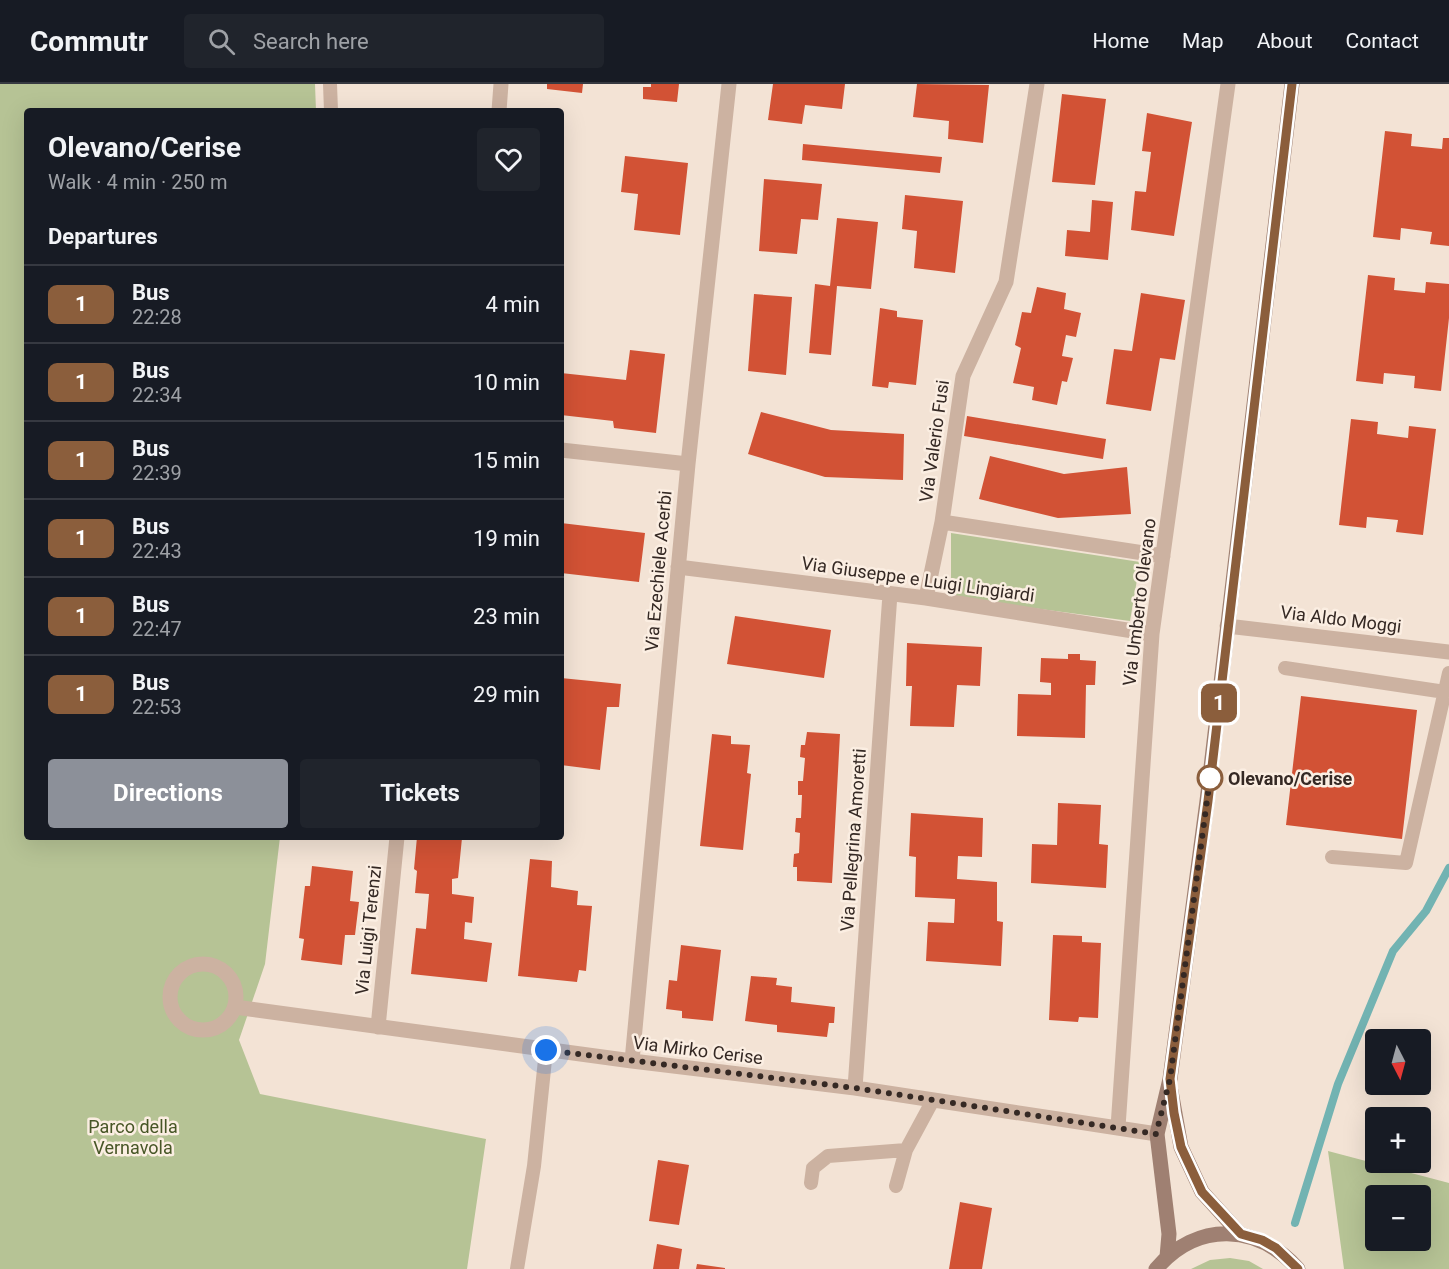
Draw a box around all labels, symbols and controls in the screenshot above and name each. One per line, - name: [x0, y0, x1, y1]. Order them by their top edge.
- search box: [184, 14, 604, 68]
- text: Commutr: [30, 25, 148, 58]
- icon: search: [205, 25, 238, 58]
- text: Search here: [253, 29, 369, 54]
- text: Home: [1093, 29, 1149, 53]
- text: Map: [1182, 29, 1224, 53]
- text: About: [1257, 29, 1313, 53]
- text: Contact: [1346, 29, 1419, 53]
- button: heart: [477, 128, 540, 191]
- text: Olevano/Cerise: [48, 131, 241, 164]
- text: Walk · 4 min · 250 m: [48, 170, 227, 194]
- text: Departures: [48, 224, 158, 249]
- text: Bus: [132, 280, 170, 305]
- text: 1: [75, 292, 87, 316]
- text: 4 min: [485, 292, 540, 317]
- text: 22:28: [132, 305, 182, 329]
- text: Bus: [132, 358, 170, 383]
- text: 1: [75, 370, 87, 394]
- text: 10 min: [473, 370, 540, 395]
- street label: Via Valerio Fusi: [915, 378, 953, 504]
- text: 22:34: [132, 383, 182, 407]
- text: Bus: [132, 436, 170, 461]
- text: 1: [75, 448, 87, 472]
- text: 15 min: [473, 448, 540, 473]
- text: 22:39: [132, 461, 182, 485]
- street label: Via Ezechiele Acerbi: [640, 490, 676, 652]
- text: Bus: [132, 514, 170, 539]
- street label: Via Umberto Olevano: [1118, 517, 1160, 687]
- text: 1: [75, 526, 87, 550]
- text: 19 min: [473, 526, 540, 551]
- text: 22:43: [132, 539, 182, 563]
- street label: Via Giuseppe e Luigi Lingiardi: [800, 552, 1036, 606]
- text: Bus: [132, 592, 170, 617]
- street label: Via Aldo Moggi: [1279, 601, 1403, 637]
- text: 1: [75, 604, 87, 628]
- text: 23 min: [473, 604, 540, 629]
- text: 22:47: [132, 617, 182, 641]
- text: Bus: [132, 670, 170, 695]
- text: 1: [75, 682, 87, 706]
- text: 29 min: [473, 682, 540, 707]
- line badge: 1: [1200, 684, 1238, 722]
- text: 1: [1213, 691, 1225, 715]
- text: 22:53: [132, 695, 182, 719]
- street label: Via Pellegrina Amoretti: [836, 748, 870, 932]
- button: Directions: [48, 759, 288, 828]
- button: Tickets: [300, 759, 540, 828]
- marker: Olevano/Cerise: [1197, 765, 1223, 791]
- place label: Olevano/Cerise: [1228, 768, 1352, 789]
- street label: Via Luigi Terenzi: [351, 864, 385, 996]
- north arrow: [1365, 1029, 1431, 1095]
- map controls: [1365, 1029, 1431, 1251]
- street label: Via Mirko Cerise: [632, 1032, 764, 1068]
- your location: [531, 1035, 561, 1065]
- button: +: [1365, 1107, 1431, 1173]
- park label: Parco della Vernavola: [88, 1116, 178, 1158]
- button: −: [1365, 1185, 1431, 1251]

